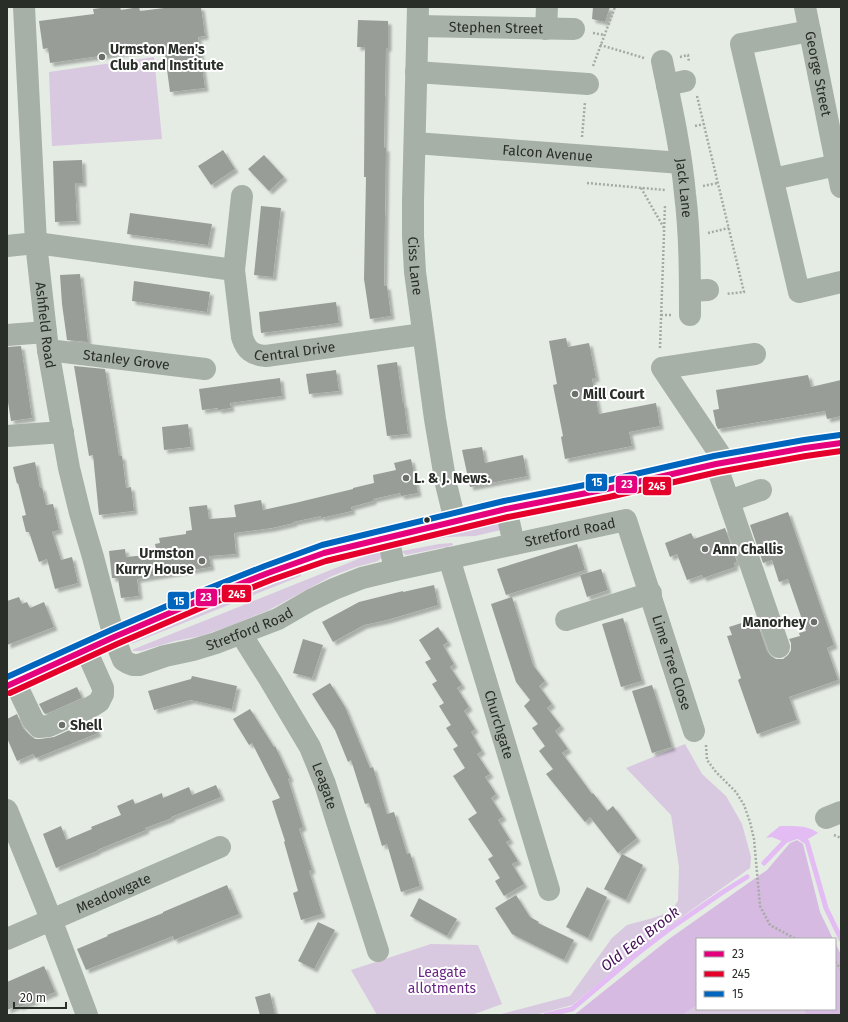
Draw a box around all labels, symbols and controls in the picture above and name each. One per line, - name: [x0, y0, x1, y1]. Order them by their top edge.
- street label: Stephen Street: [449, 19, 544, 37]
- street label: George Street: [801, 30, 835, 119]
- place label: Urmston Men's Club and Institute: [110, 41, 224, 74]
- marker: Urmston Men's Club and Institute: [97, 52, 107, 62]
- street label: Falcon Avenue: [502, 142, 593, 165]
- street label: Jack Lane: [672, 157, 695, 219]
- street label: Ciss Lane: [404, 236, 426, 296]
- street label: Ashfield Road: [31, 281, 59, 370]
- street label: Central Drive: [252, 338, 336, 365]
- street label: Stanley Grove: [82, 346, 171, 374]
- place label: Mill Court: [583, 386, 645, 403]
- marker: Mill Court: [570, 389, 580, 399]
- place label: L. & J. News.: [414, 470, 491, 487]
- marker: L. & J. News.: [401, 473, 411, 483]
- line badge: 15: [585, 473, 608, 492]
- line badge: 23: [615, 475, 638, 494]
- text: 15: [592, 476, 603, 489]
- line badge: 245: [642, 476, 672, 496]
- text: 23: [621, 478, 633, 491]
- text: 245: [648, 480, 666, 493]
- unlabelled marker: [422, 515, 432, 525]
- street label: Stretford Road: [523, 515, 617, 551]
- place label: Ann Challis: [712, 541, 784, 558]
- marker: Ann Challis: [700, 544, 710, 554]
- place label: Urmston Kurry House: [116, 545, 194, 578]
- marker: Urmston Kurry House: [197, 556, 207, 566]
- line badge: 245: [221, 584, 252, 603]
- line badge: 23: [195, 588, 218, 607]
- text: 245: [228, 588, 246, 601]
- line badge: 15: [167, 591, 190, 610]
- text: 23: [200, 591, 212, 604]
- text: 15: [174, 595, 185, 608]
- street label: Stretford Road: [204, 604, 296, 655]
- street label: Lime Tree Close: [648, 613, 695, 712]
- place label: Manorhey: [743, 614, 807, 631]
- marker: Manorhey: [809, 617, 819, 627]
- street label: Churchgate: [480, 688, 517, 761]
- place label: Shell: [70, 717, 103, 734]
- marker: Shell: [57, 720, 67, 730]
- street label: Leagate: [308, 760, 341, 812]
- street label: Meadowgate: [74, 870, 154, 917]
- water label: Old Eea Brook: [597, 903, 683, 975]
- legend: [696, 938, 836, 1010]
- text: 23: [732, 947, 744, 961]
- park label: Leagate allotments: [408, 964, 477, 997]
- text: 245: [732, 967, 750, 981]
- scale bar: [14, 984, 66, 1010]
- text: 15: [732, 987, 743, 1001]
- text: 20 m: [20, 991, 46, 1005]

